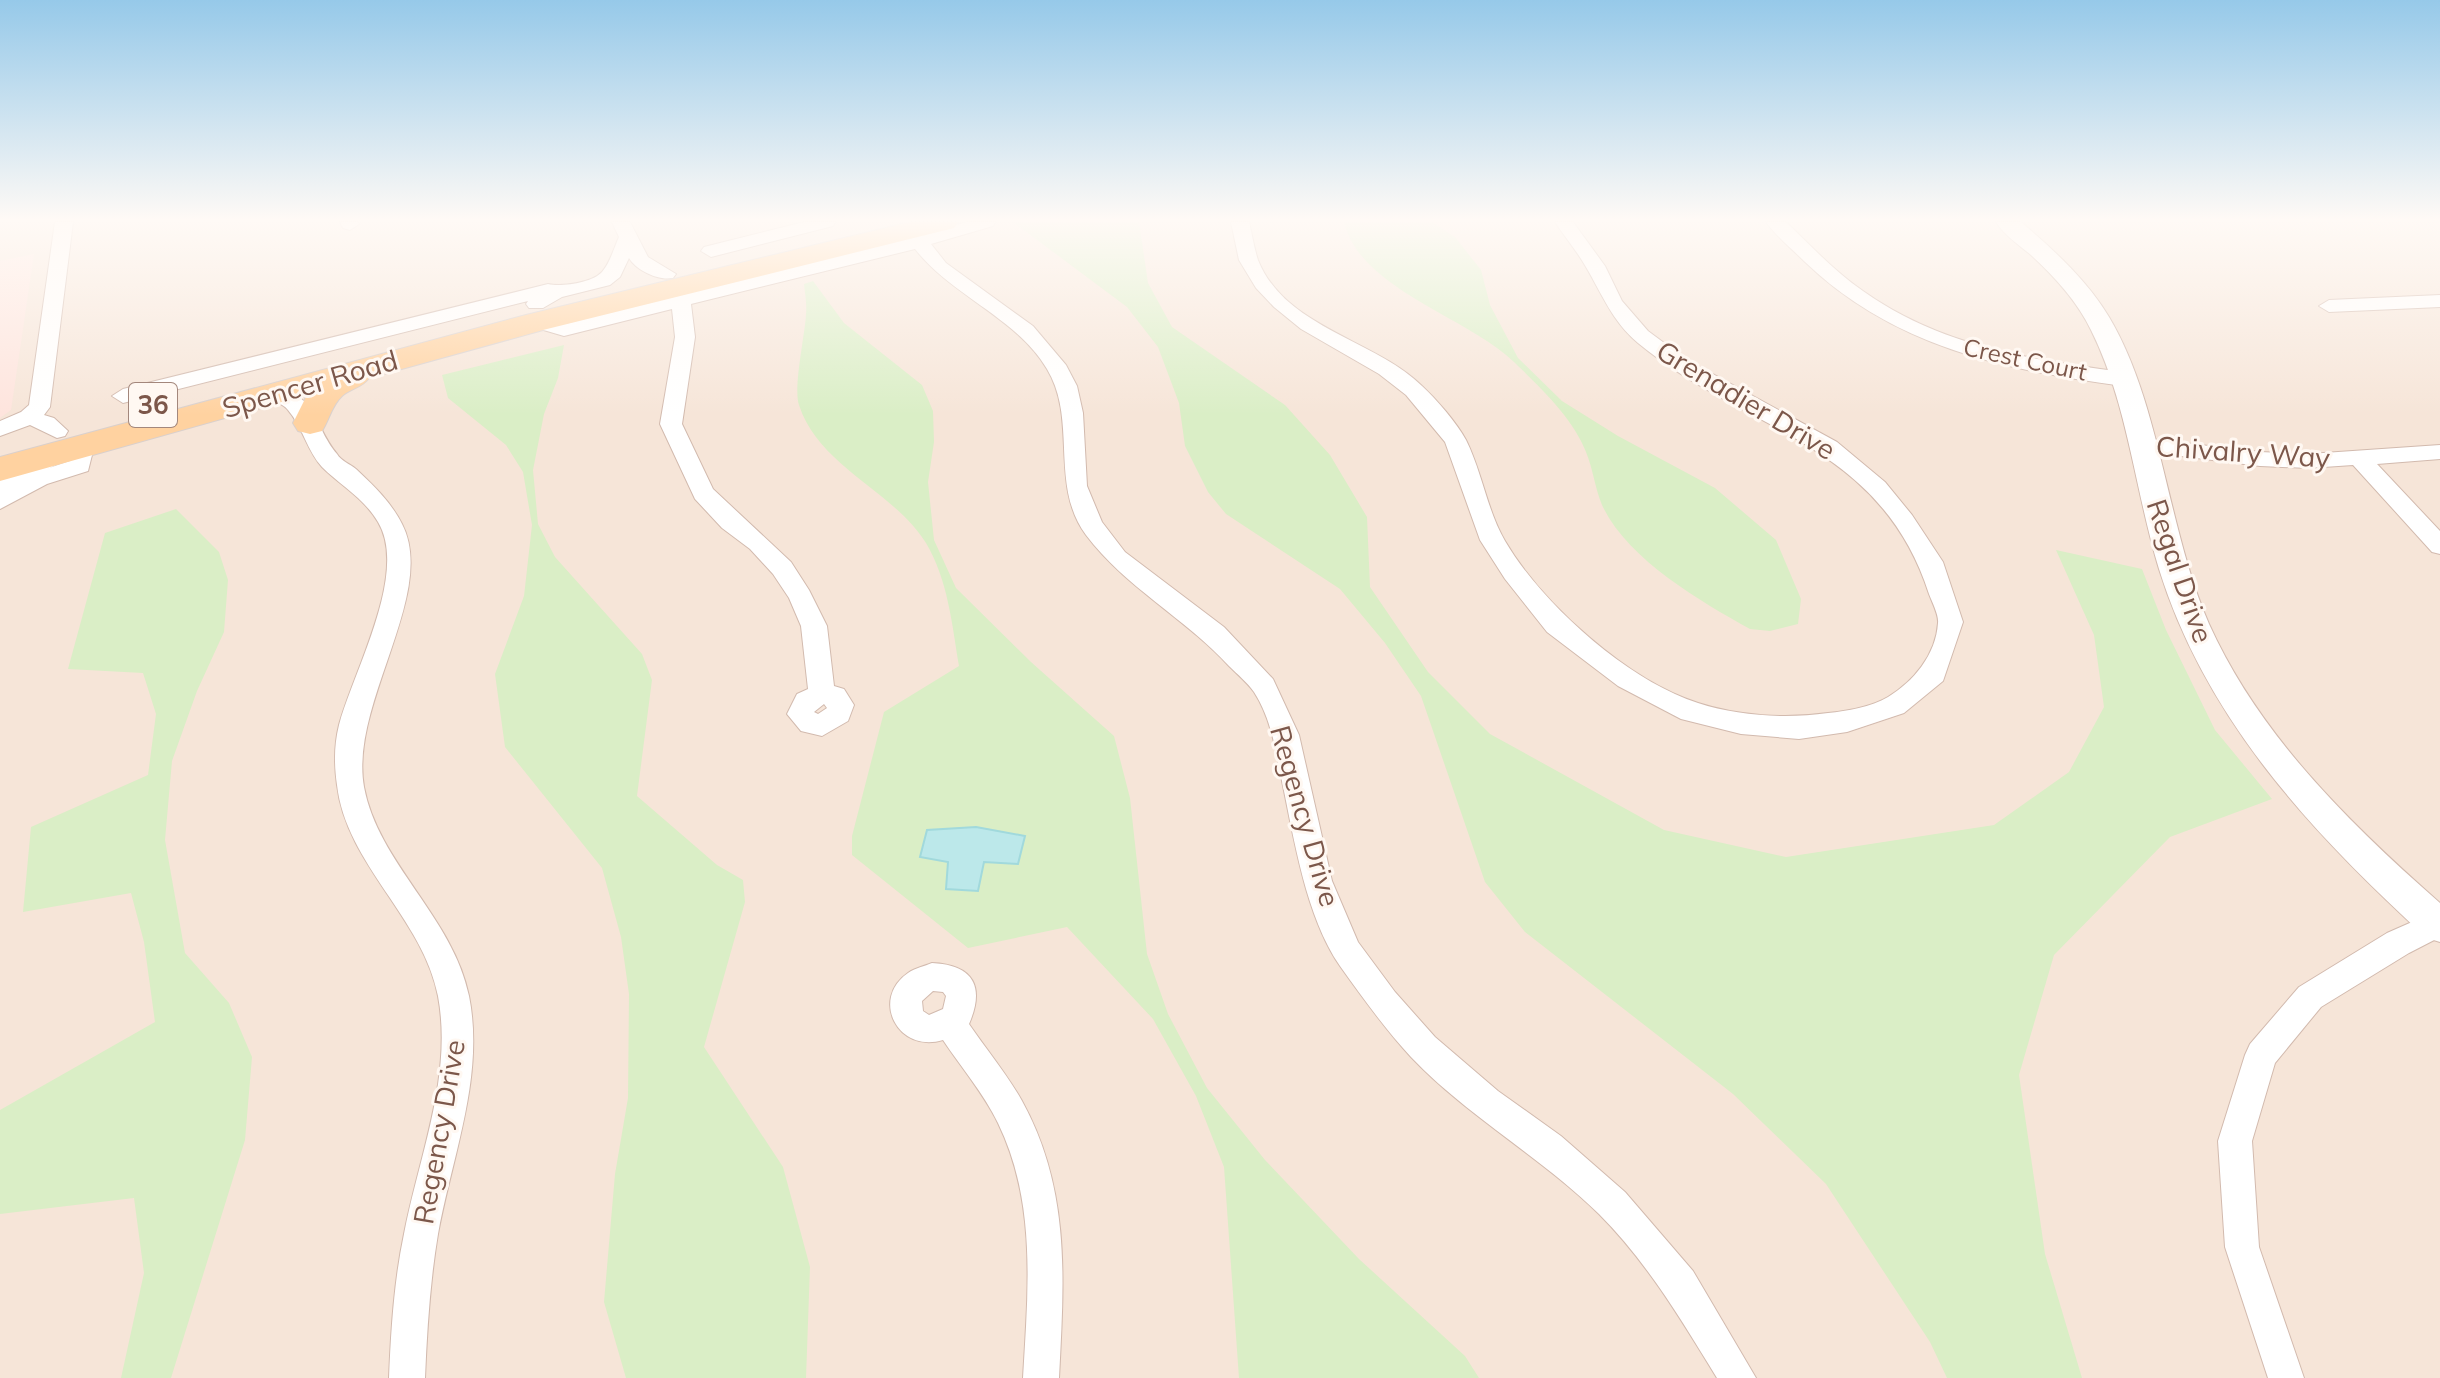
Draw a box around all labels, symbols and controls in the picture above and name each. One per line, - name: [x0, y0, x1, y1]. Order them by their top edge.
- street label: Crest Court: [1961, 331, 2090, 387]
- street label: Grenadier Drive: [1650, 332, 1842, 467]
- street label: Spencer Road: [218, 342, 402, 425]
- road number: 36: [129, 383, 177, 427]
- street label: Chivalry Way: [2155, 428, 2331, 475]
- street label: Regal Drive: [2140, 494, 2221, 647]
- street label: Regency Drive: [1263, 721, 1348, 910]
- street label: Regency Drive: [405, 1037, 472, 1227]

